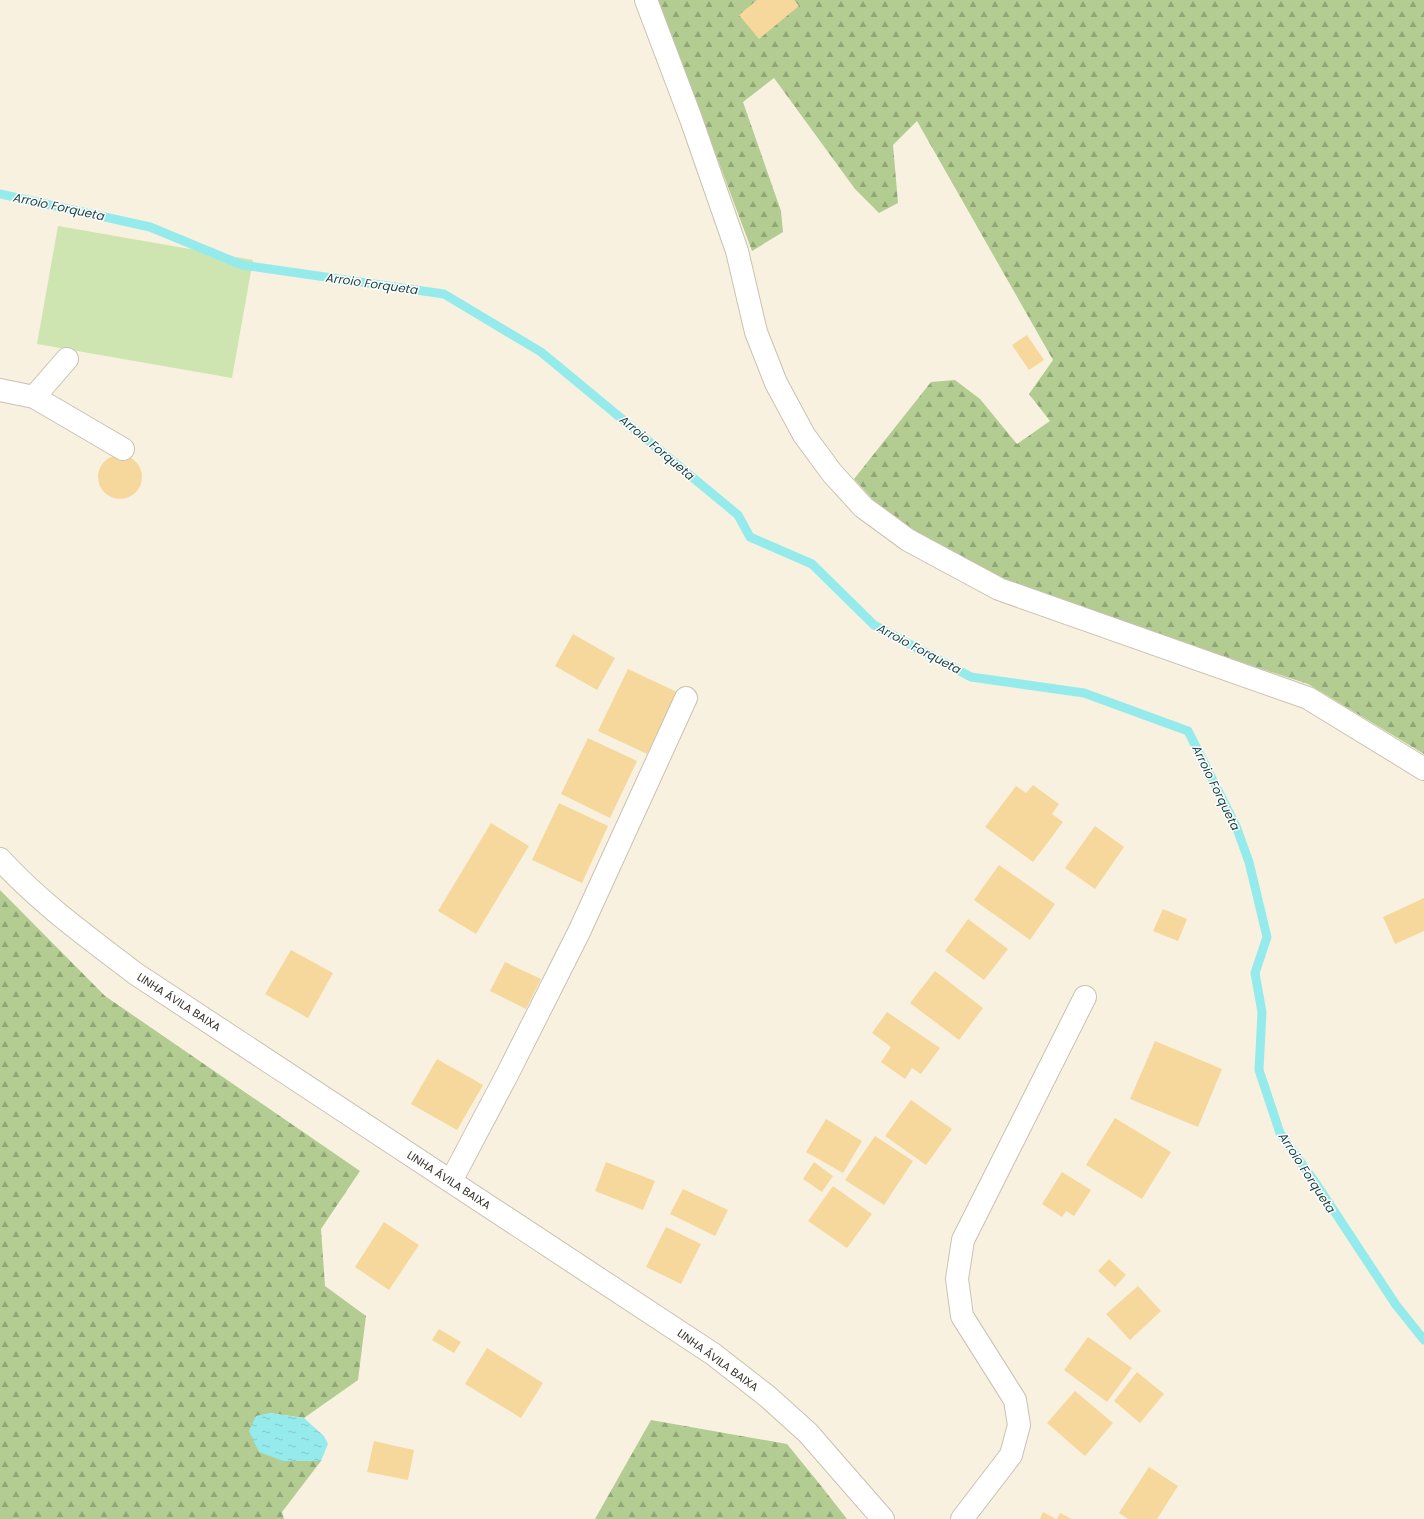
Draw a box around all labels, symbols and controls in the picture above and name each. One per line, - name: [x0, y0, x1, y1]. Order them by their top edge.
- water label: Arroio Forqueta: [11, 188, 106, 224]
- water label: Arroio Forqueta: [324, 268, 419, 298]
- water label: Arroio Forqueta: [616, 411, 698, 484]
- water label: Arroio Forqueta: [873, 619, 964, 678]
- water label: Arroio Forqueta: [1188, 741, 1244, 833]
- street label: LINHA ÁVILA BAIXA: [134, 969, 224, 1035]
- water label: Arroio Forqueta: [1274, 1128, 1340, 1216]
- street label: LINHA ÁVILA BAIXA: [404, 1147, 494, 1213]
- street label: LINHA ÁVILA BAIXA: [674, 1325, 762, 1395]

